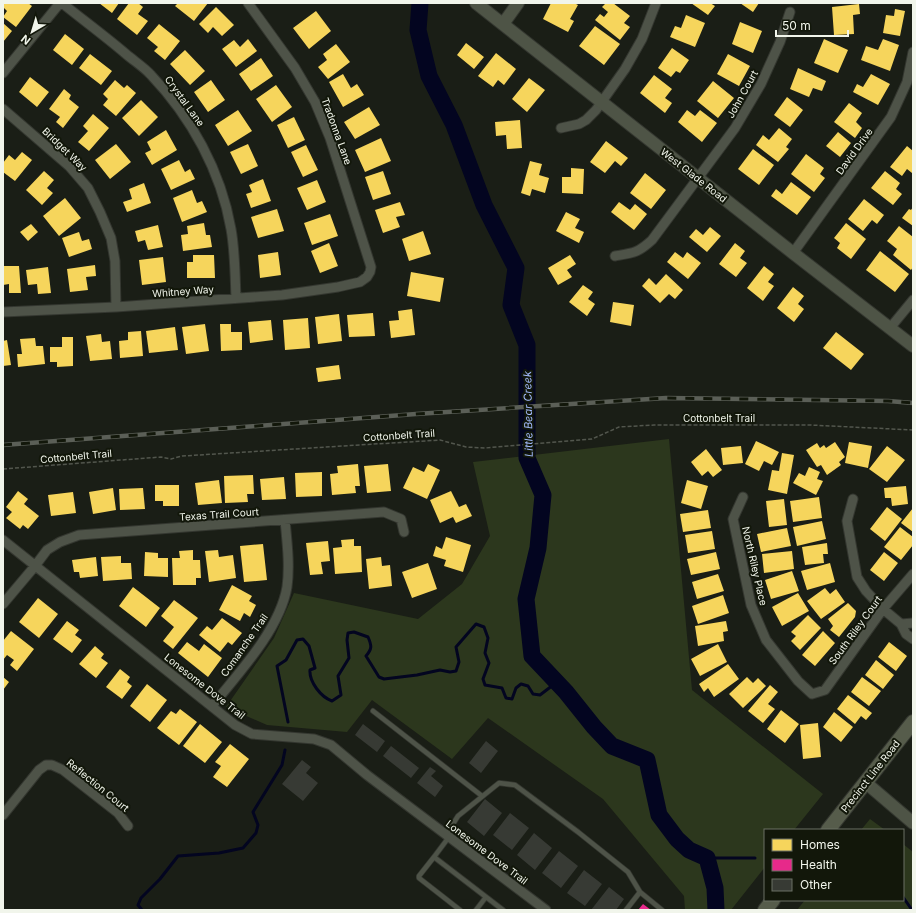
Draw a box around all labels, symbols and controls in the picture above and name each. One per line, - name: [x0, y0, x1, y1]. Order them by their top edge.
- north arrow: [12, 12, 52, 52]
- scale bar: [776, 12, 848, 38]
- text: 50 m: [782, 18, 811, 33]
- text: N: [18, 32, 33, 48]
- street label: John Court: [724, 67, 760, 120]
- street label: Crystal Lane: [163, 73, 207, 129]
- street label: Tradonna Lane: [319, 96, 355, 166]
- street label: Bridget Way: [40, 125, 90, 174]
- street label: David Drive: [833, 125, 875, 177]
- street label: West Glade Road: [658, 145, 730, 205]
- street label: Whitney Way: [152, 283, 215, 299]
- water label: Little Bear Creek: [520, 370, 536, 457]
- street label: Cottonbelt Trail: [683, 412, 755, 424]
- street label: Cottonbelt Trail: [363, 426, 435, 444]
- street label: Cottonbelt Trail: [40, 447, 112, 465]
- street label: Texas Trail Court: [179, 505, 260, 523]
- street label: North Riley Place: [740, 525, 770, 607]
- street label: South Riley Court: [826, 593, 884, 667]
- street label: Comanche Trail: [218, 611, 270, 679]
- street label: Lonesome Dove Trail: [162, 651, 248, 721]
- street label: Precinct Line Road: [838, 737, 902, 815]
- street label: Reflection Court: [64, 756, 132, 814]
- street label: Lonesome Dove Trail: [444, 817, 530, 887]
- legend: [764, 829, 904, 901]
- text: Homes: [800, 837, 840, 852]
- text: Health: [800, 857, 837, 872]
- text: Other: [800, 877, 832, 892]

